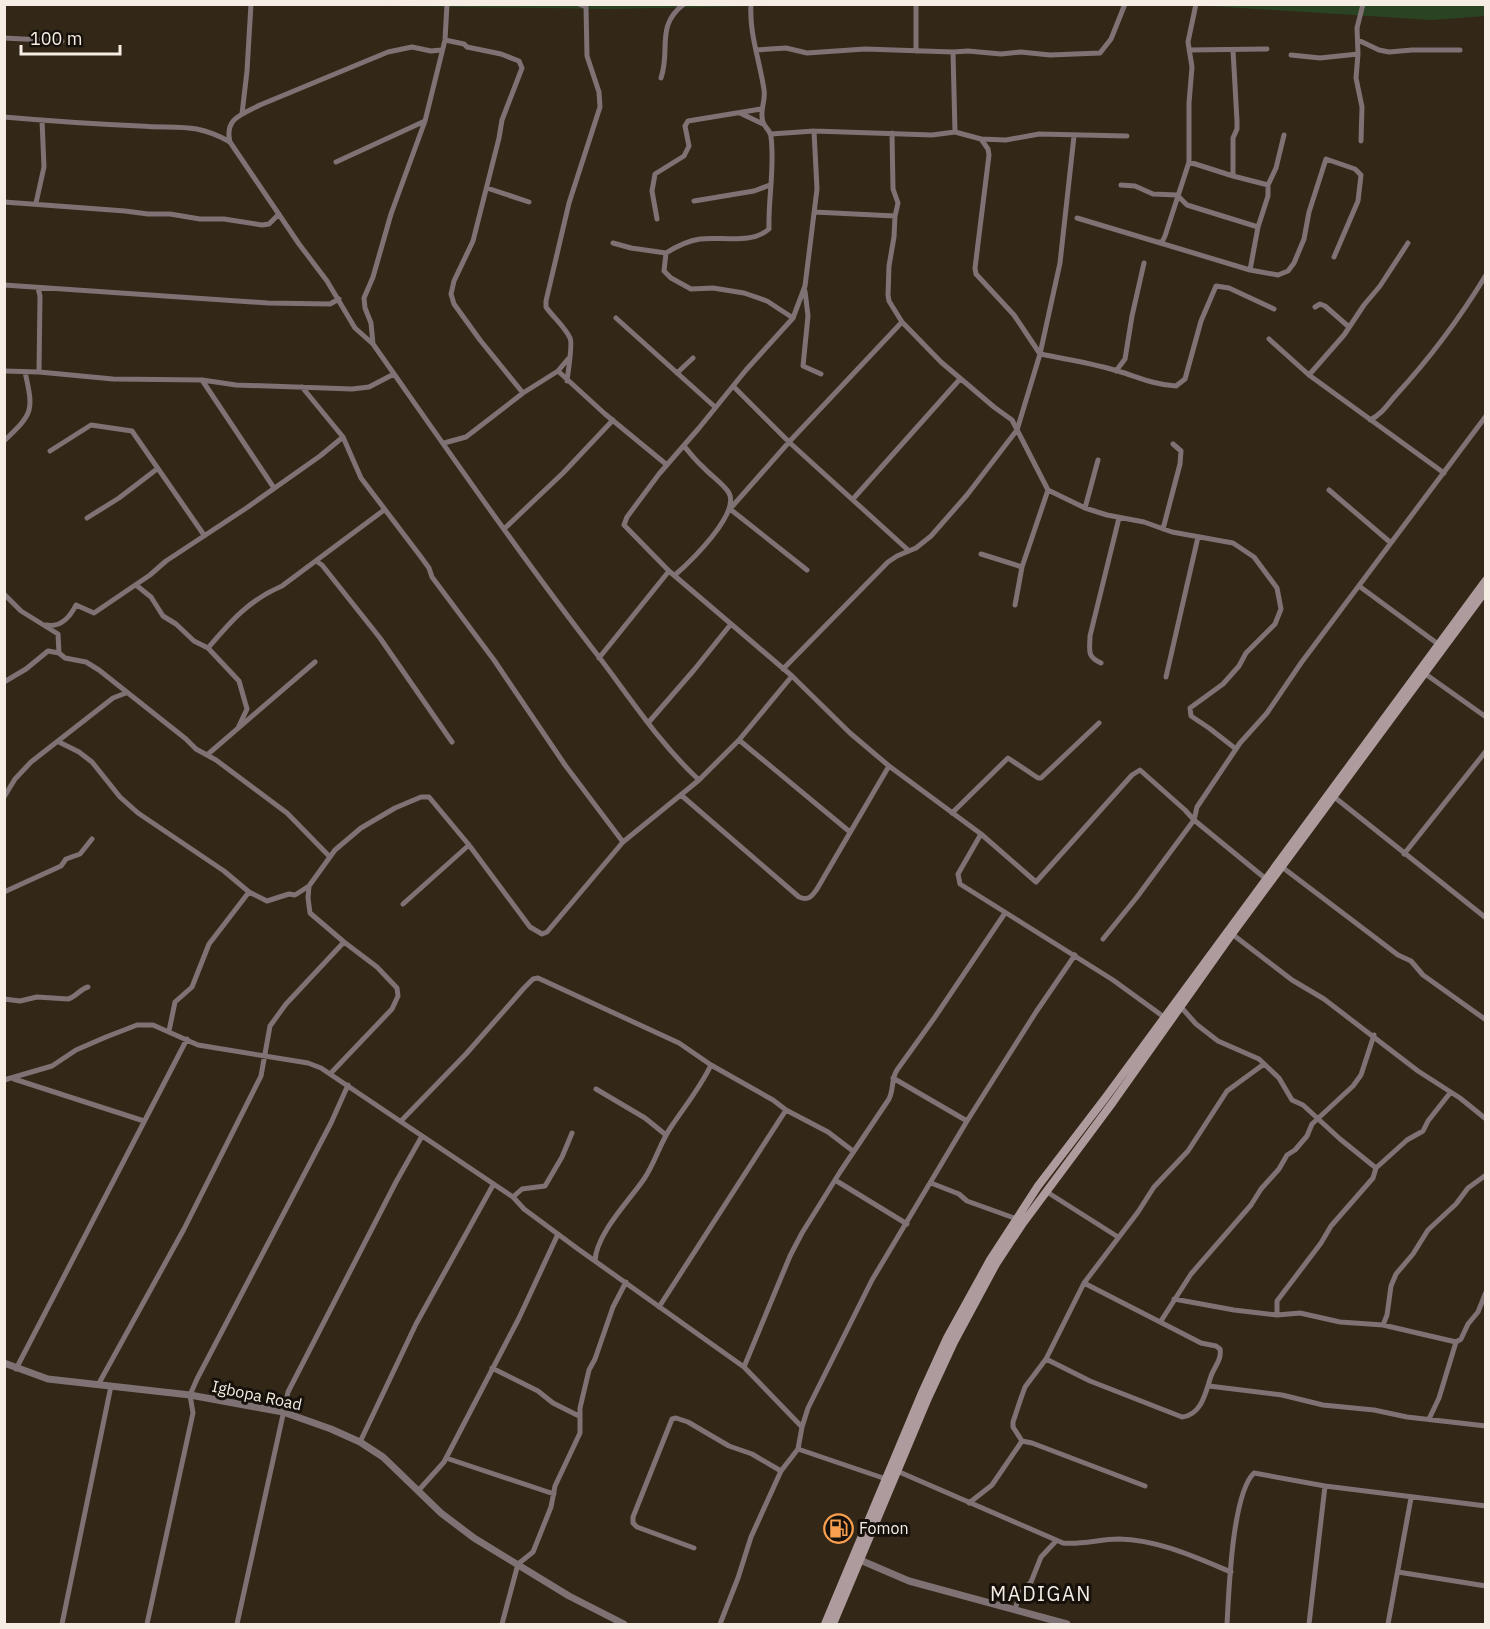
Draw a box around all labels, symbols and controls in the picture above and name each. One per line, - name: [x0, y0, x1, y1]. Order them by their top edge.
- scale bar: [21, 18, 120, 56]
- text: 100 m: [30, 27, 82, 50]
- street label: Igbopa Road: [210, 1376, 304, 1414]
- fuel station icon: Fomon: [822, 1512, 854, 1544]
- place label: Fomon: [859, 1518, 909, 1538]
- district label: MADIGAN: [990, 1580, 1092, 1607]

